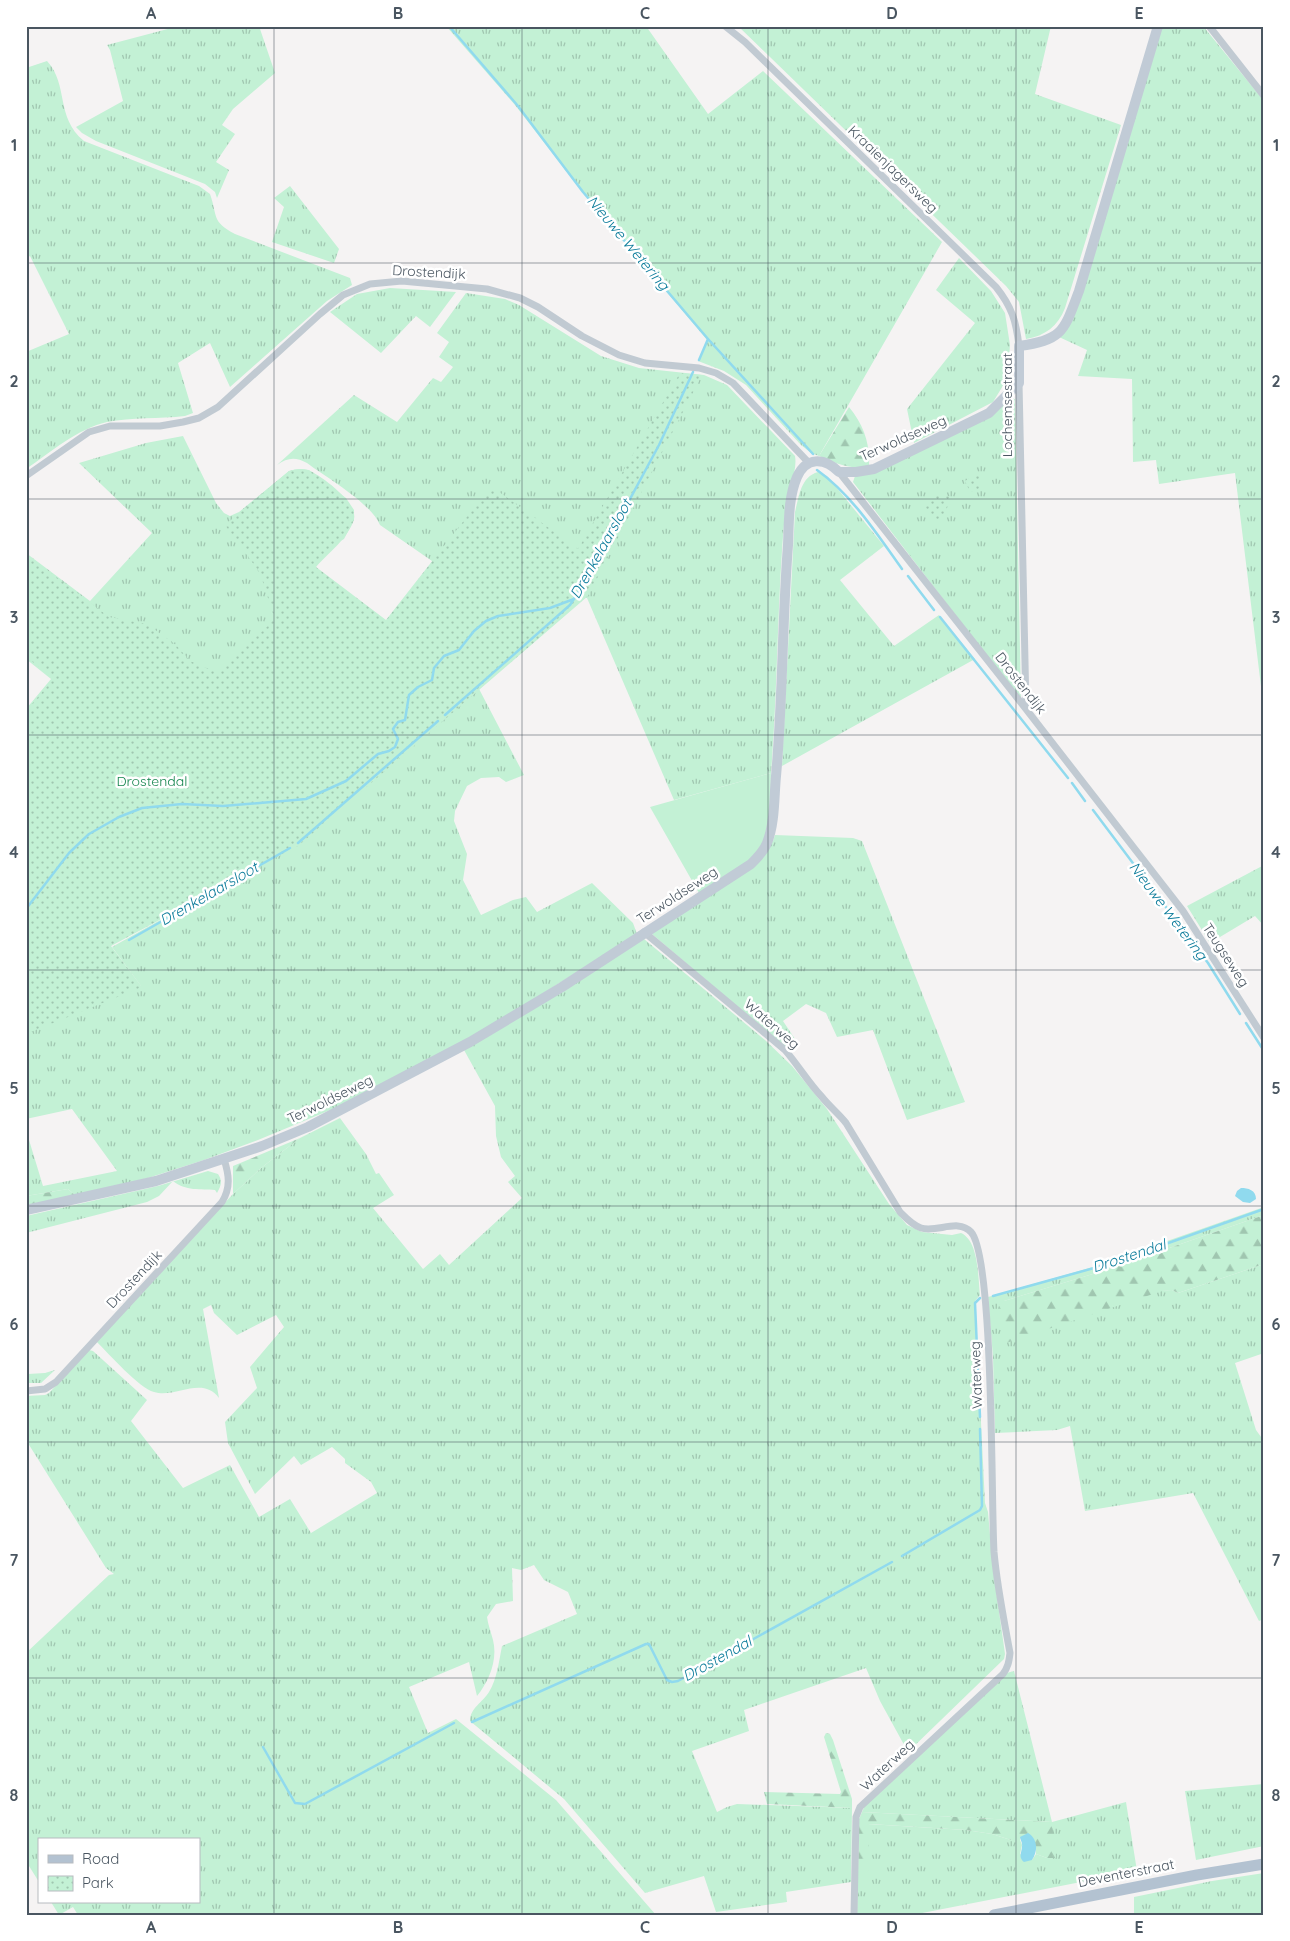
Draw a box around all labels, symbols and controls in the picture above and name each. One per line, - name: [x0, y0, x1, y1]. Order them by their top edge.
- text: A: [146, 3, 157, 23]
- text: B: [393, 3, 403, 23]
- text: C: [640, 3, 650, 23]
- text: D: [886, 3, 898, 23]
- text: E: [1134, 3, 1144, 23]
- street label: Kraaienjagersweg: [844, 121, 942, 217]
- text: 1: [11, 135, 17, 155]
- text: 1: [1273, 135, 1279, 155]
- water label: Nieuwe Wetering: [583, 191, 675, 295]
- street label: Drostendijk: [392, 261, 466, 283]
- street label: Lochemsestraat: [998, 352, 1016, 457]
- text: 2: [9, 371, 19, 391]
- text: 2: [1271, 371, 1281, 391]
- street label: Terwoldseweg: [857, 411, 949, 465]
- water label: Drenkelaarsloot: [565, 494, 637, 602]
- text: 3: [10, 607, 18, 627]
- text: 3: [1272, 607, 1280, 627]
- street label: Drostendijk: [991, 648, 1051, 718]
- park label: Drostendal: [116, 772, 188, 790]
- text: 4: [9, 842, 19, 862]
- text: 4: [1271, 842, 1281, 862]
- water label: Drenkelaarsloot: [156, 857, 263, 929]
- water label: Nieuwe Wetering: [1125, 858, 1213, 965]
- street label: Terwoldseweg: [633, 862, 721, 928]
- street label: Teugseweg: [1199, 920, 1253, 990]
- street label: Waterweg: [741, 995, 803, 1053]
- street label: Terwoldseweg: [284, 1071, 376, 1127]
- text: 5: [9, 1078, 19, 1098]
- text: 5: [1271, 1078, 1281, 1098]
- water label: Drostendal: [1090, 1234, 1169, 1276]
- street label: Drostendijk: [102, 1246, 166, 1312]
- text: 6: [10, 1314, 19, 1334]
- text: 6: [1272, 1314, 1281, 1334]
- street label: Waterweg: [966, 1341, 986, 1409]
- text: 7: [10, 1550, 19, 1570]
- text: 7: [1272, 1550, 1281, 1570]
- water label: Drostendal: [679, 1631, 756, 1685]
- street label: Waterweg: [856, 1735, 918, 1795]
- text: 8: [10, 1785, 19, 1805]
- text: 8: [1272, 1785, 1281, 1805]
- legend: [38, 1838, 200, 1904]
- text: Road: [82, 1849, 119, 1868]
- street label: Deventerstraat: [1076, 1855, 1176, 1891]
- text: Park: [82, 1873, 114, 1892]
- text: A: [146, 1917, 157, 1937]
- text: B: [393, 1917, 403, 1937]
- text: C: [640, 1917, 650, 1937]
- text: D: [886, 1917, 898, 1937]
- text: E: [1134, 1917, 1144, 1937]

